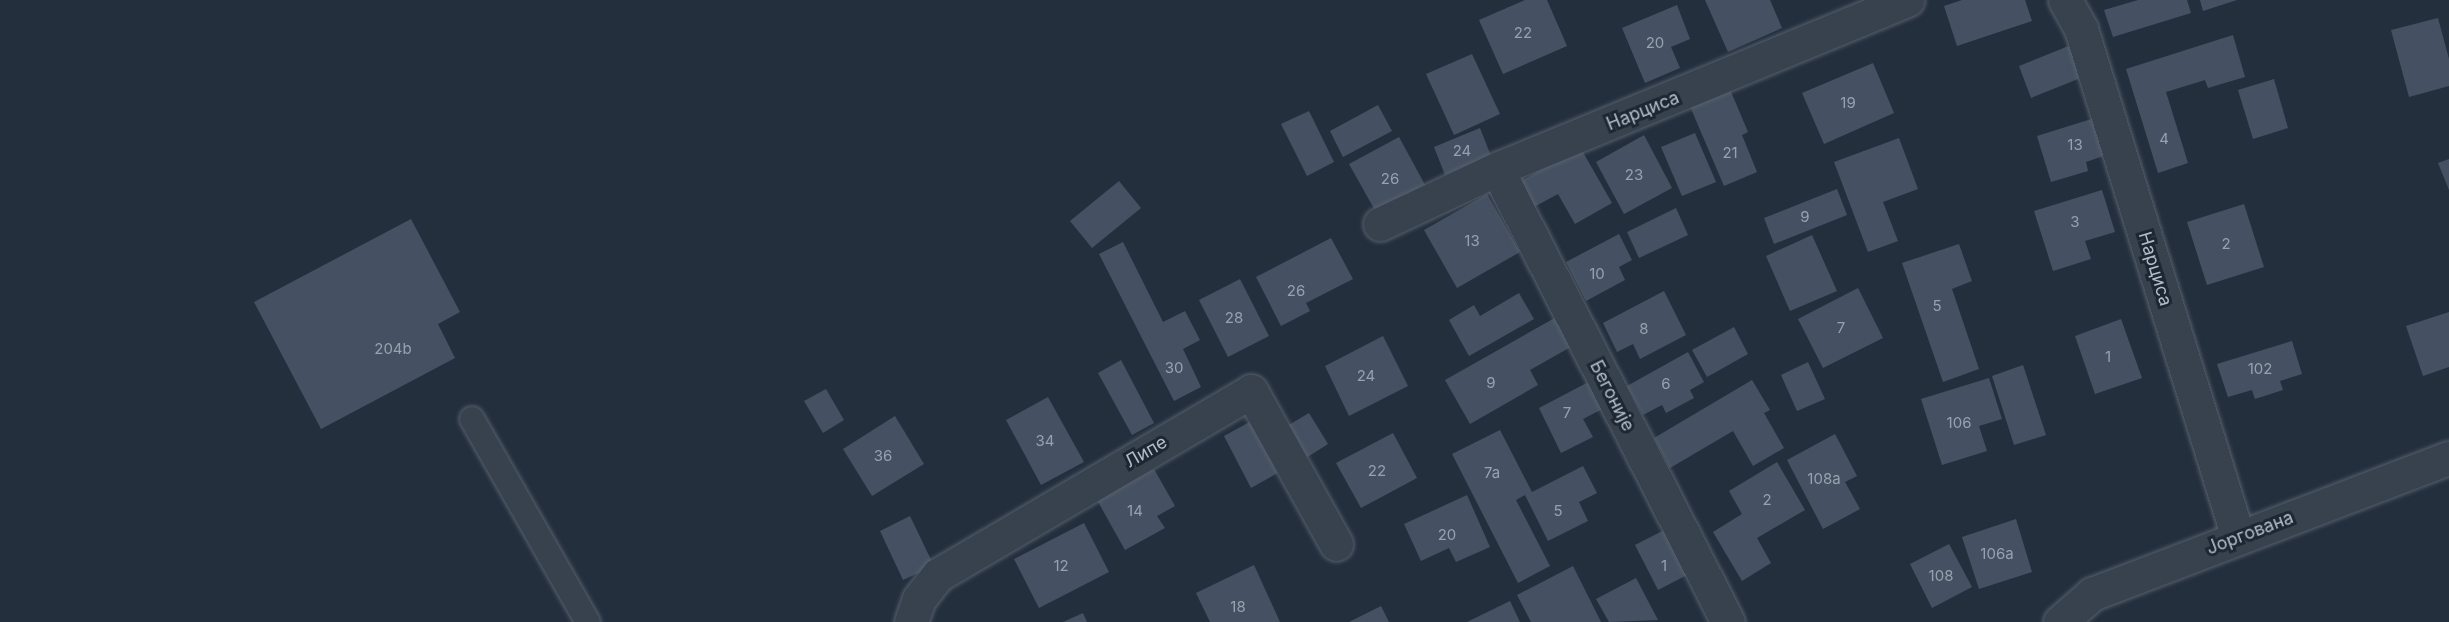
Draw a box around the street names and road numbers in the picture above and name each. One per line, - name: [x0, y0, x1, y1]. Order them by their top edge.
- street label: Нарциса: [1604, 87, 1682, 135]
- street label: Нарциса: [2133, 229, 2177, 309]
- street label: Бегоније: [1585, 357, 1639, 435]
- street label: Липе: [1121, 431, 1171, 473]
- street label: Јоргована: [2203, 507, 2297, 559]

